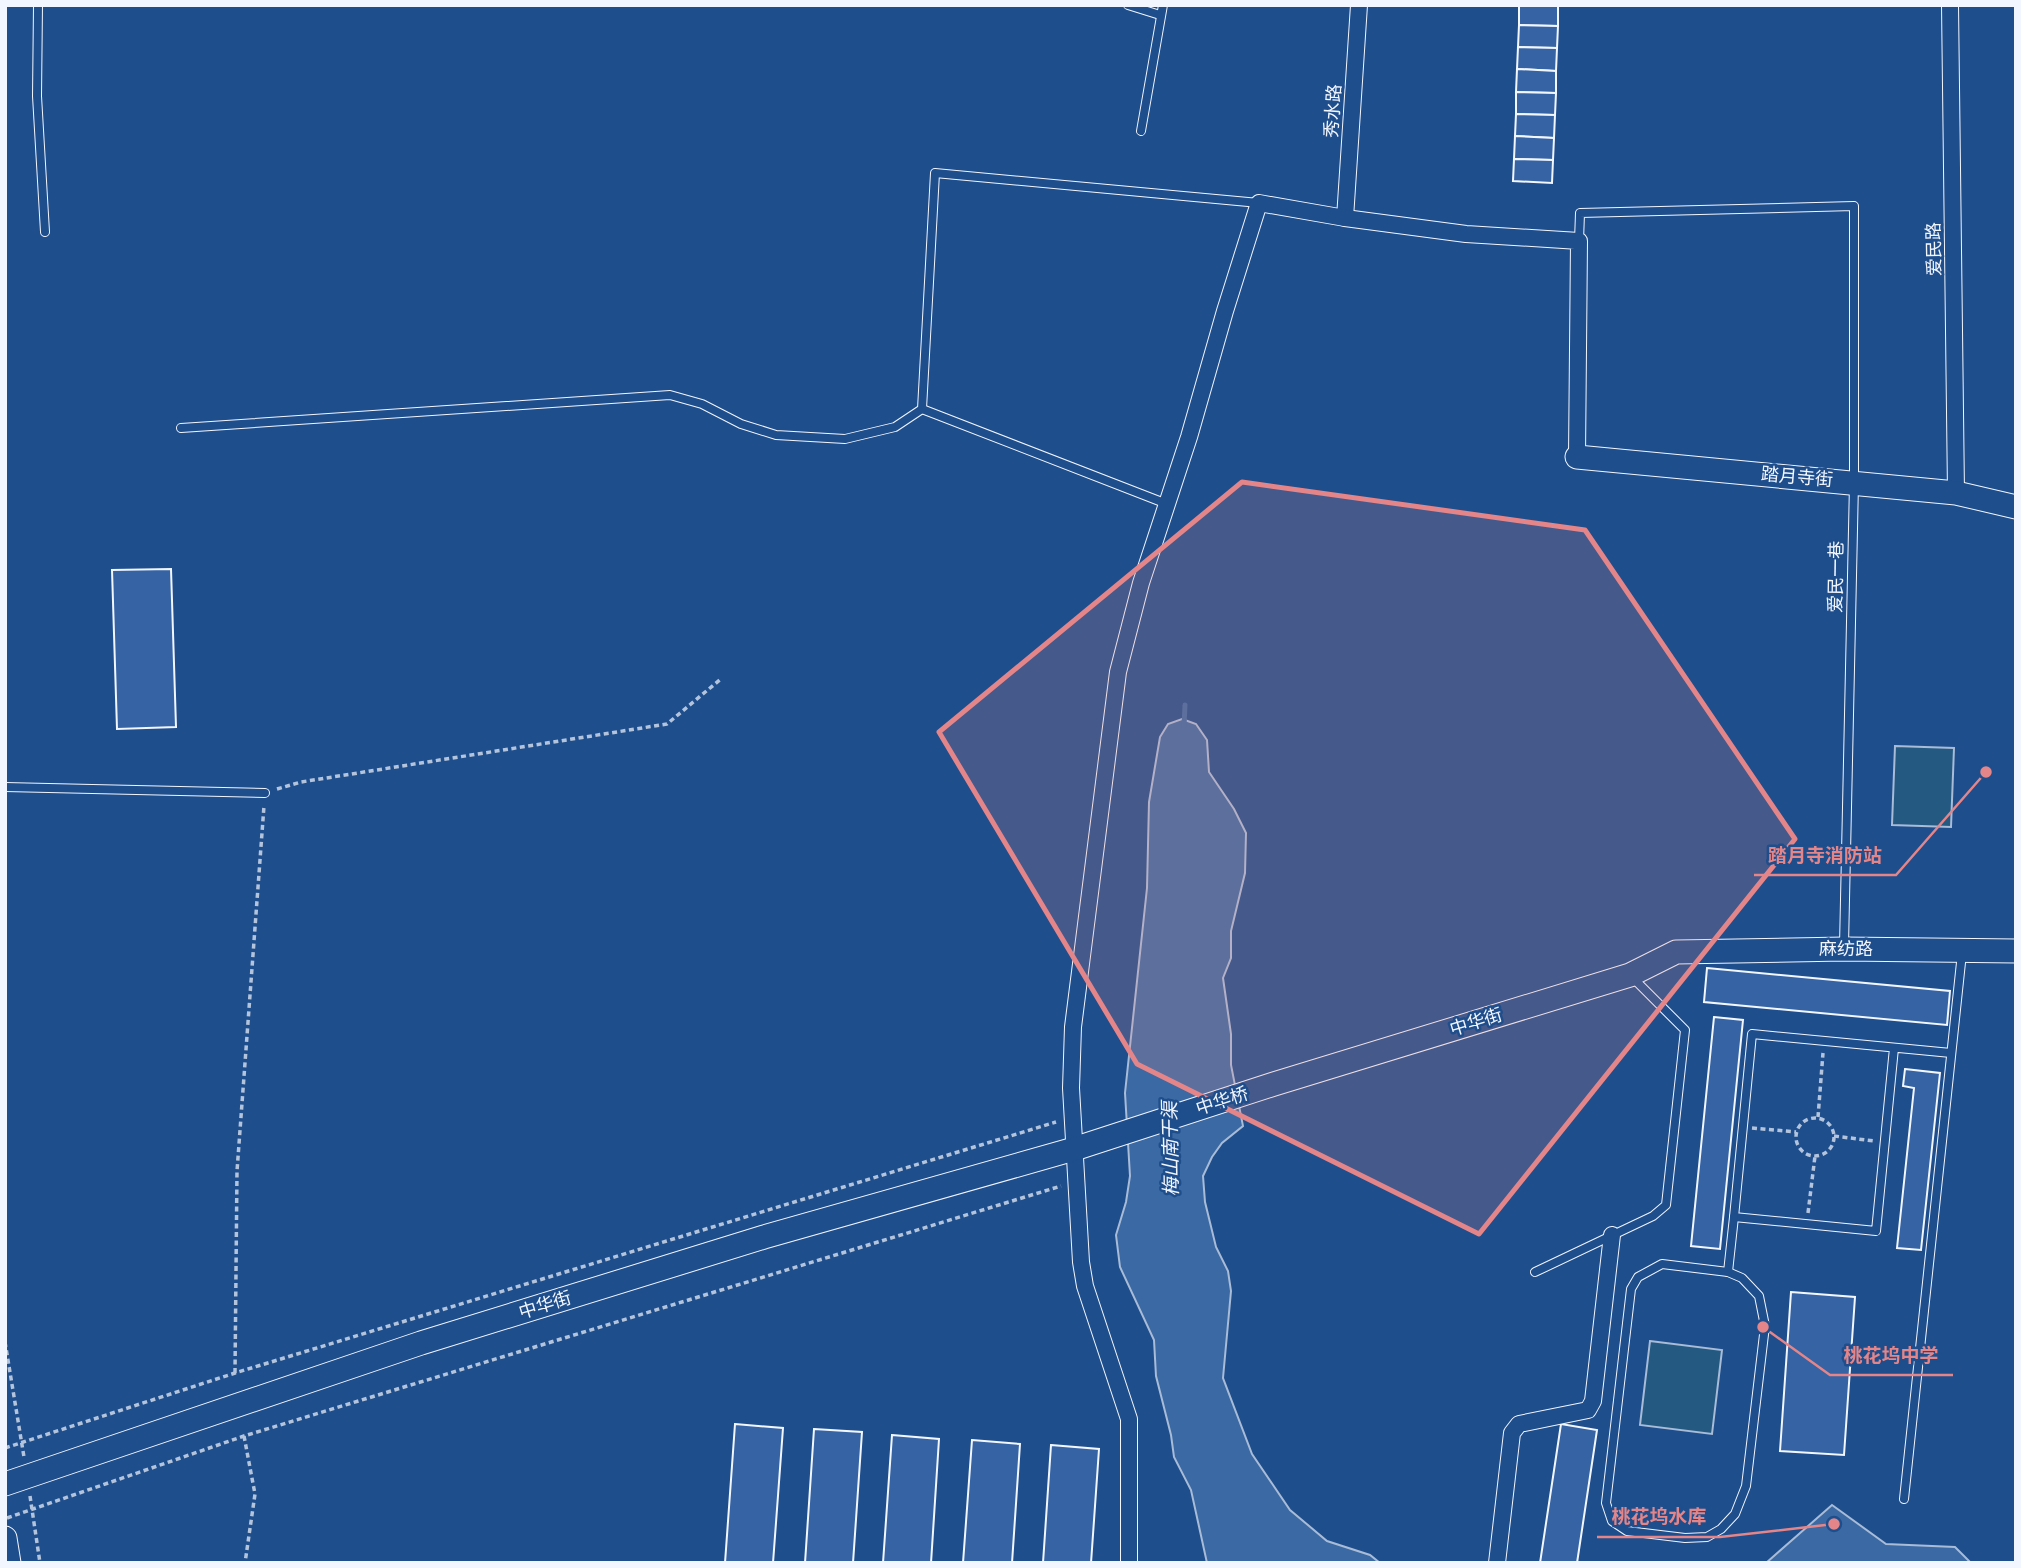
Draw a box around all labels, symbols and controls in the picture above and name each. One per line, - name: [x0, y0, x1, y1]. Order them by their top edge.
- street label: 秀水路: [1320, 83, 1346, 139]
- street label: 爱民路: [1923, 222, 1945, 276]
- street label: 踏月寺街: [1760, 463, 1834, 491]
- street label: 爱民一巷: [1824, 541, 1848, 613]
- callout: 踏月寺消防站: [1754, 835, 1896, 875]
- text: 踏月寺消防站: [1768, 844, 1882, 867]
- street label: 麻纺路: [1819, 938, 1873, 960]
- street label: 中华街: [1447, 1004, 1505, 1040]
- street label: 中华桥: [1193, 1082, 1251, 1120]
- water label: 梅山南干渠: [1158, 1098, 1183, 1197]
- street label: 中华街: [516, 1287, 574, 1323]
- callout: 桃花坞中学: [1830, 1335, 1953, 1375]
- text: 桃花坞中学: [1843, 1344, 1939, 1367]
- callout: 桃花坞水库: [1597, 1497, 1720, 1537]
- text: 桃花坞水库: [1611, 1505, 1707, 1528]

